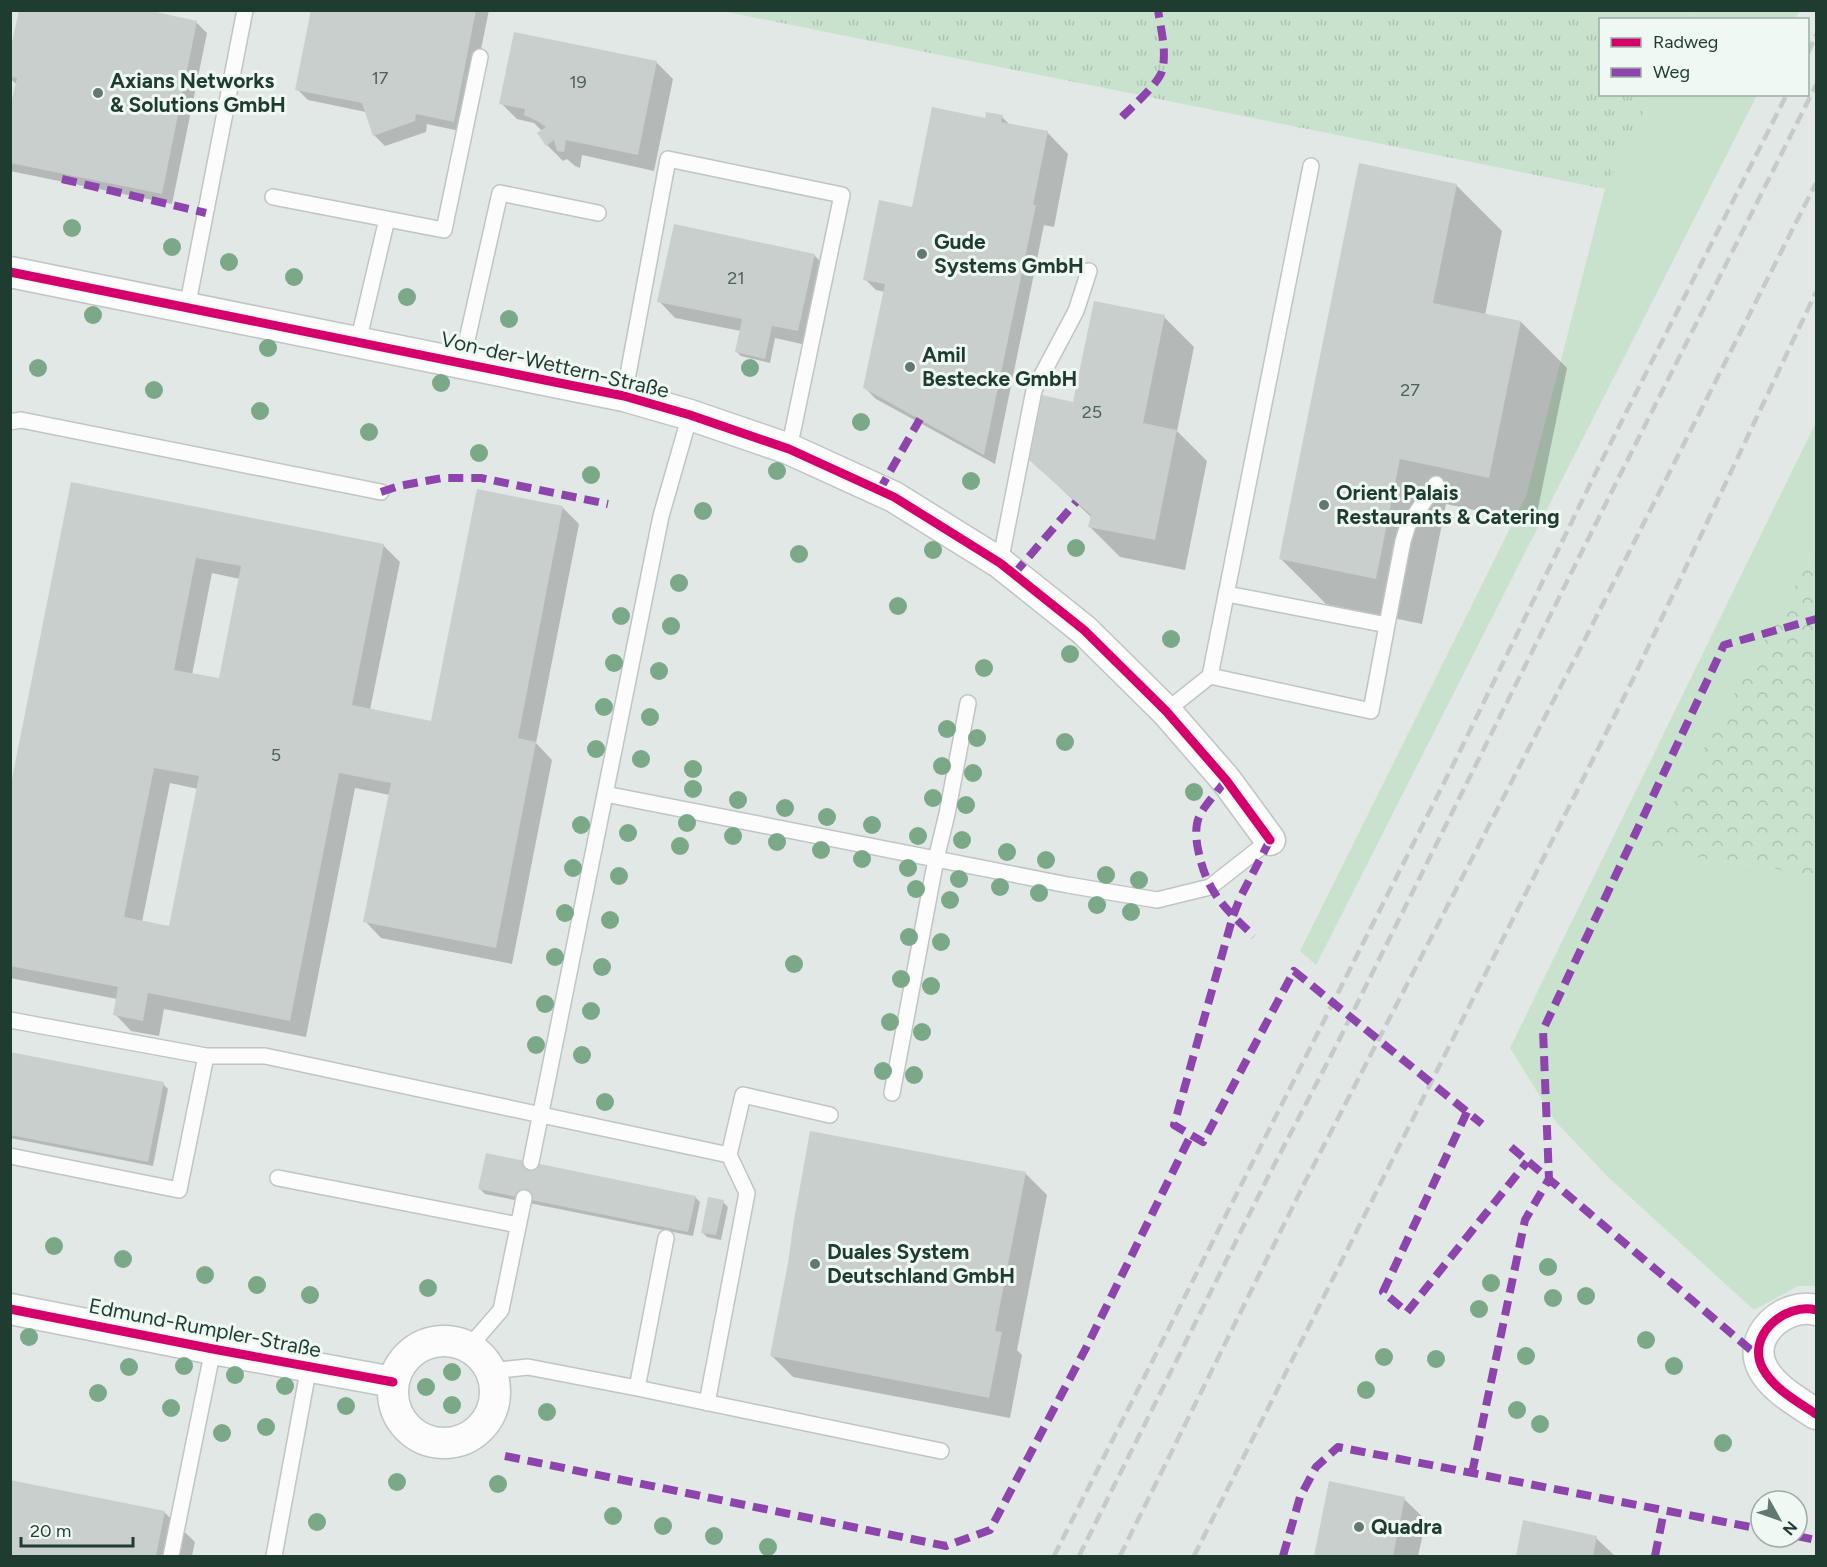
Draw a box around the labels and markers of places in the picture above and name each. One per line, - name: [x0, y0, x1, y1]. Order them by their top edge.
- place label: Axians Networks & Solutions GmbH: [110, 68, 286, 117]
- marker: Axians Networks & Solutions GmbH: [91, 86, 105, 100]
- place label: Gude Systems GmbH: [934, 229, 1084, 278]
- marker: Gude Systems GmbH: [915, 247, 929, 261]
- place label: Amil Bestecke GmbH: [922, 342, 1077, 391]
- marker: Amil Bestecke GmbH: [903, 360, 917, 374]
- place label: Orient Palais Restaurants & Catering: [1336, 480, 1560, 529]
- marker: Orient Palais Restaurants & Catering: [1317, 498, 1331, 512]
- place label: Duales System Deutschland GmbH: [827, 1239, 1015, 1288]
- marker: Duales System Deutschland GmbH: [808, 1257, 822, 1271]
- place label: Quadra: [1371, 1514, 1442, 1539]
- marker: Quadra: [1352, 1520, 1366, 1534]

